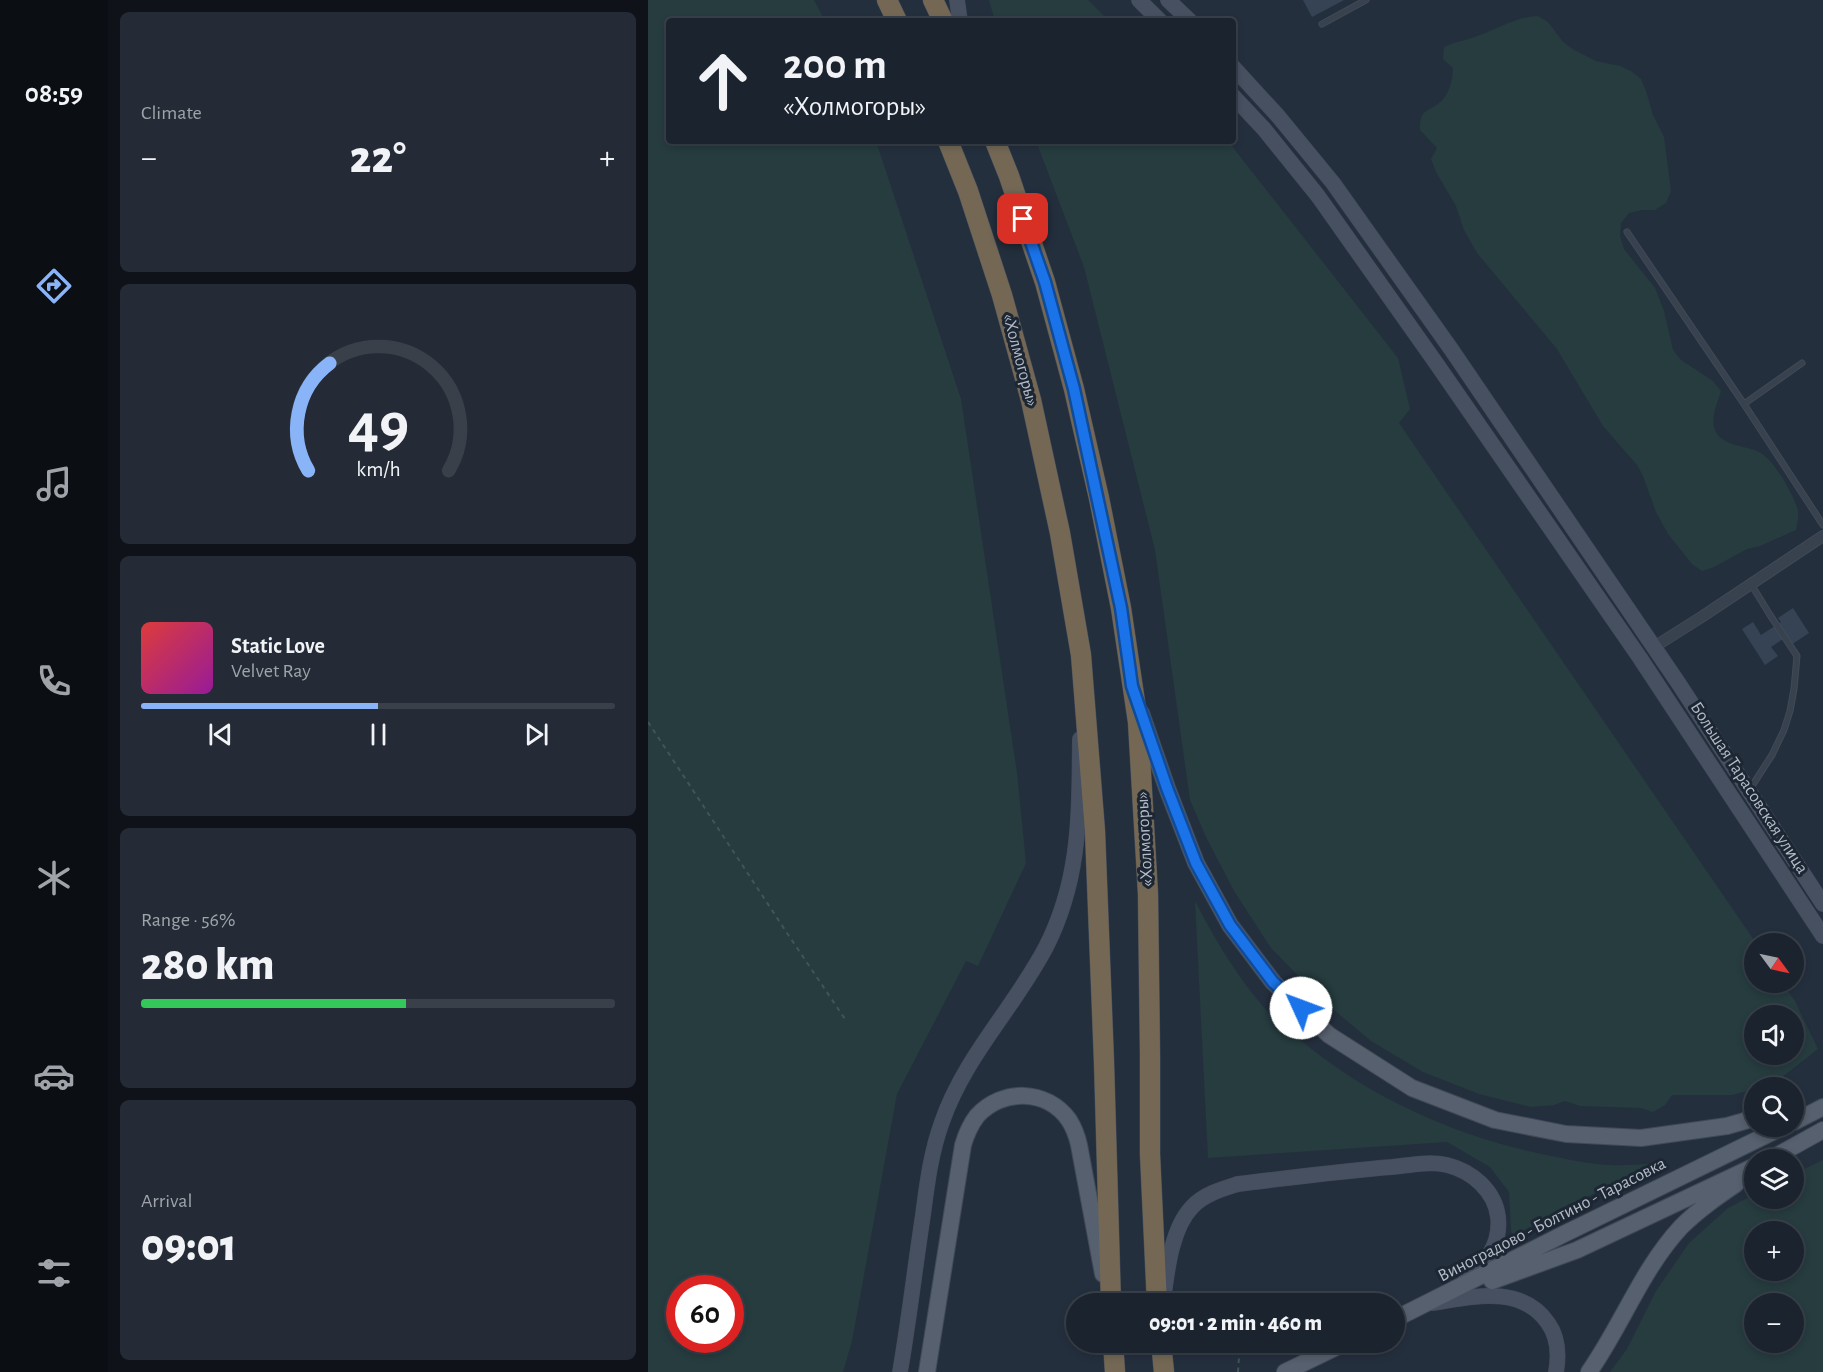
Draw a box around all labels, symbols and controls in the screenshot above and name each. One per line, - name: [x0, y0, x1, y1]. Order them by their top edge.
- icon: ahead: [684, 42, 762, 120]
- text: 200 m: [783, 44, 887, 86]
- text: 08:59: [25, 80, 83, 107]
- text: «Холмогоры»: [783, 93, 926, 120]
- text: Climate: [141, 103, 202, 123]
- text: 22°: [350, 136, 406, 181]
- text: −: [141, 142, 157, 175]
- text: +: [599, 142, 615, 175]
- pin: [997, 193, 1048, 244]
- icon: arrive: [1006, 202, 1039, 235]
- icon: directions: [33, 265, 75, 307]
- street label: «Холмогоры»: [999, 312, 1041, 408]
- text: 49: [347, 395, 409, 457]
- text: km/h: [356, 459, 400, 480]
- icon: music: [33, 463, 75, 505]
- text: Static Love: [231, 635, 325, 657]
- icon: phone: [33, 660, 75, 702]
- text: Velvet Ray: [231, 661, 311, 681]
- street label: Большая Тарасовская улица: [1687, 699, 1811, 877]
- icon: previous: [204, 718, 237, 751]
- icon: pause: [362, 718, 395, 751]
- icon: next: [520, 718, 553, 751]
- street label: «Холмогоры»: [1134, 791, 1156, 887]
- icon: climate: [33, 857, 75, 899]
- text: Range · 56%: [141, 910, 235, 930]
- north arrow: [1744, 933, 1804, 993]
- map controls: [1744, 933, 1804, 1353]
- text: 280 km: [141, 943, 275, 988]
- position arrow: [1269, 976, 1333, 1040]
- button: sound: [1744, 1005, 1804, 1065]
- icon: car: [33, 1055, 75, 1097]
- button: search: [1744, 1077, 1804, 1137]
- button: layers: [1744, 1149, 1804, 1209]
- street label: Виноградово - Болтино - Тарасовка: [1435, 1155, 1669, 1285]
- text: Arrival: [141, 1191, 192, 1211]
- button: +: [1744, 1221, 1804, 1281]
- text: 09:01: [141, 1224, 236, 1269]
- icon: filters: [33, 1252, 75, 1294]
- speed limit sign: 60: [666, 1275, 744, 1353]
- button: −: [1744, 1293, 1804, 1353]
- text: 09:01 · 2 min · 460 m: [1149, 1312, 1322, 1334]

